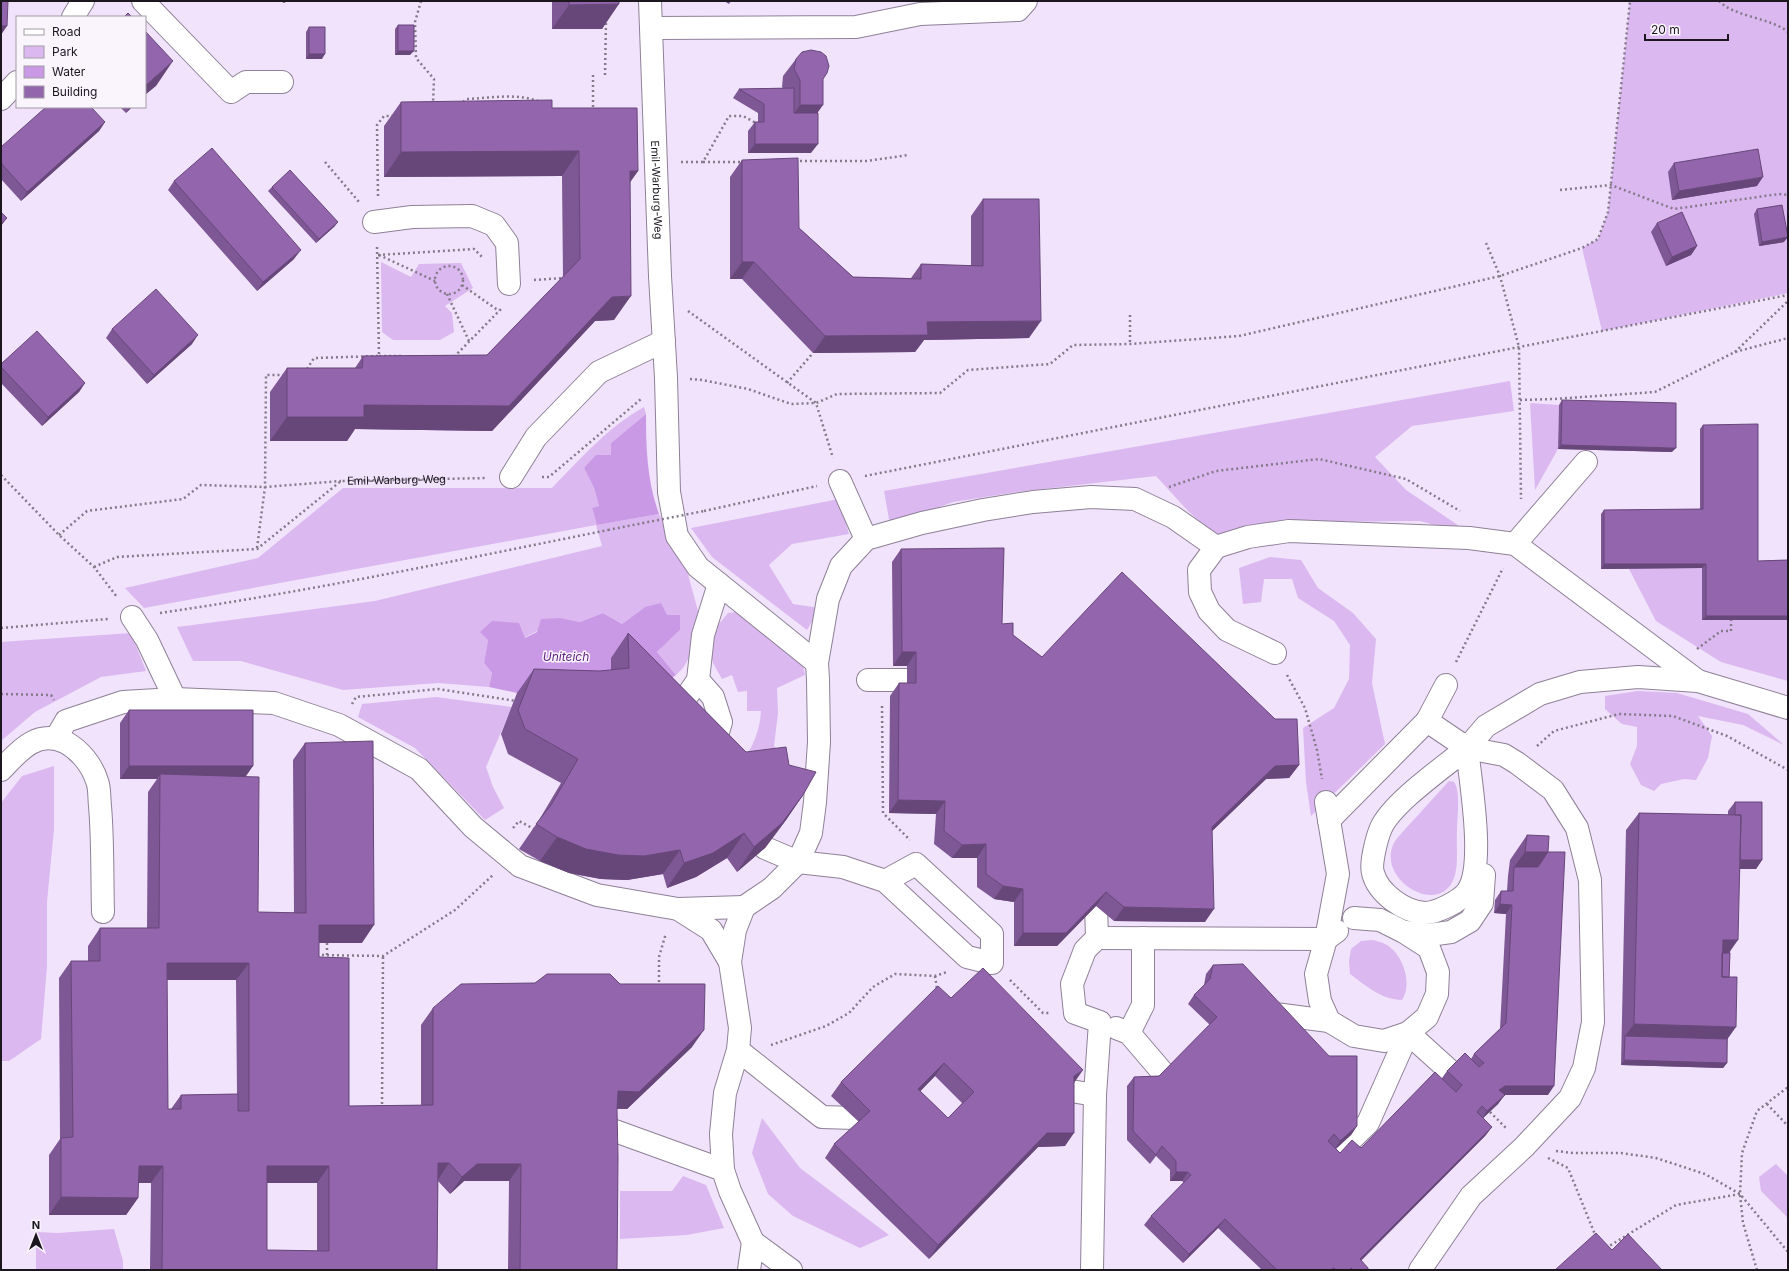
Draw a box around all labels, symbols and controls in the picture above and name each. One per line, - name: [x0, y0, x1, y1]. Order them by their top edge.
- legend: [16, 16, 146, 108]
- scale bar: [1645, 16, 1728, 42]
- text: 20 m: [1651, 22, 1680, 37]
- text: Road: [52, 24, 81, 39]
- text: Park: [52, 44, 78, 59]
- text: Water: [52, 64, 86, 79]
- text: Building: [52, 84, 97, 99]
- street label: Emil-Warburg-Weg: [648, 140, 666, 240]
- street label: Emil-Warburg-Weg: [347, 472, 446, 488]
- water label: Uniteich: [543, 649, 589, 664]
- north arrow: [16, 1215, 56, 1255]
- text: N: [32, 1218, 40, 1232]

